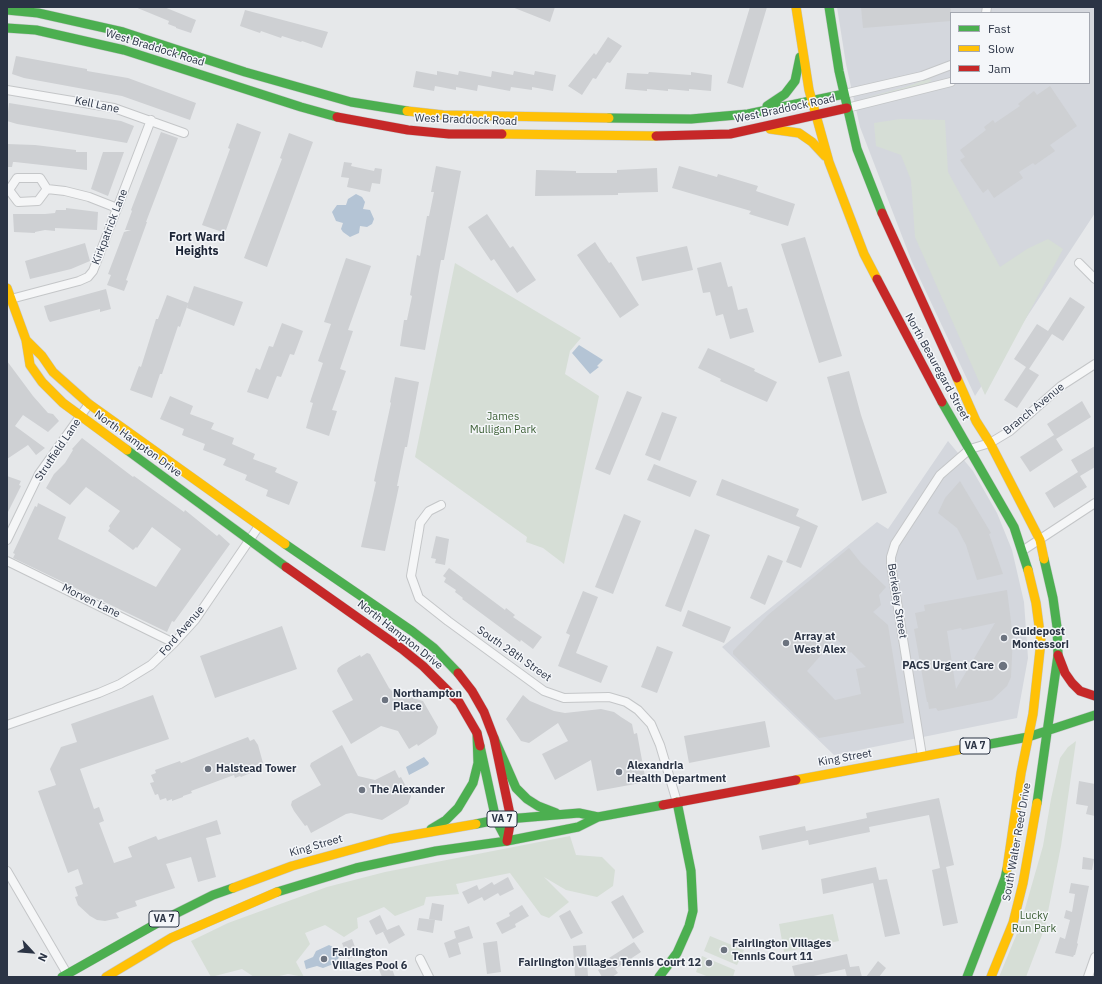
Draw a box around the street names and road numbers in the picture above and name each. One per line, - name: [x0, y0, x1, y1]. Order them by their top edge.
- street label: West Braddock Road: [104, 27, 206, 69]
- street label: West Braddock Road: [733, 92, 837, 126]
- street label: Kell Lane: [74, 94, 120, 116]
- street label: West Braddock Road: [415, 112, 517, 128]
- street label: Kirkpatrick Lane: [89, 187, 131, 267]
- street label: North Beauregard Street: [902, 311, 972, 423]
- street label: Branch Avenue: [1001, 380, 1067, 438]
- street label: North Hampton Drive: [92, 408, 184, 480]
- street label: Strutfield Lane: [32, 416, 84, 484]
- street label: Berkeley Street: [885, 562, 909, 640]
- street label: Morven Lane: [60, 581, 122, 621]
- street label: North Hampton Drive: [355, 598, 445, 672]
- street label: Ford Avenue: [157, 603, 207, 659]
- street label: South 28th Street: [474, 623, 554, 685]
- road number: VA 7: [960, 738, 990, 754]
- street label: King Street: [817, 747, 873, 769]
- street label: South Walter Reed Drive: [1000, 782, 1034, 902]
- road number: VA 7: [487, 811, 517, 827]
- street label: King Street: [288, 832, 344, 860]
- road number: VA 7: [149, 911, 179, 927]

